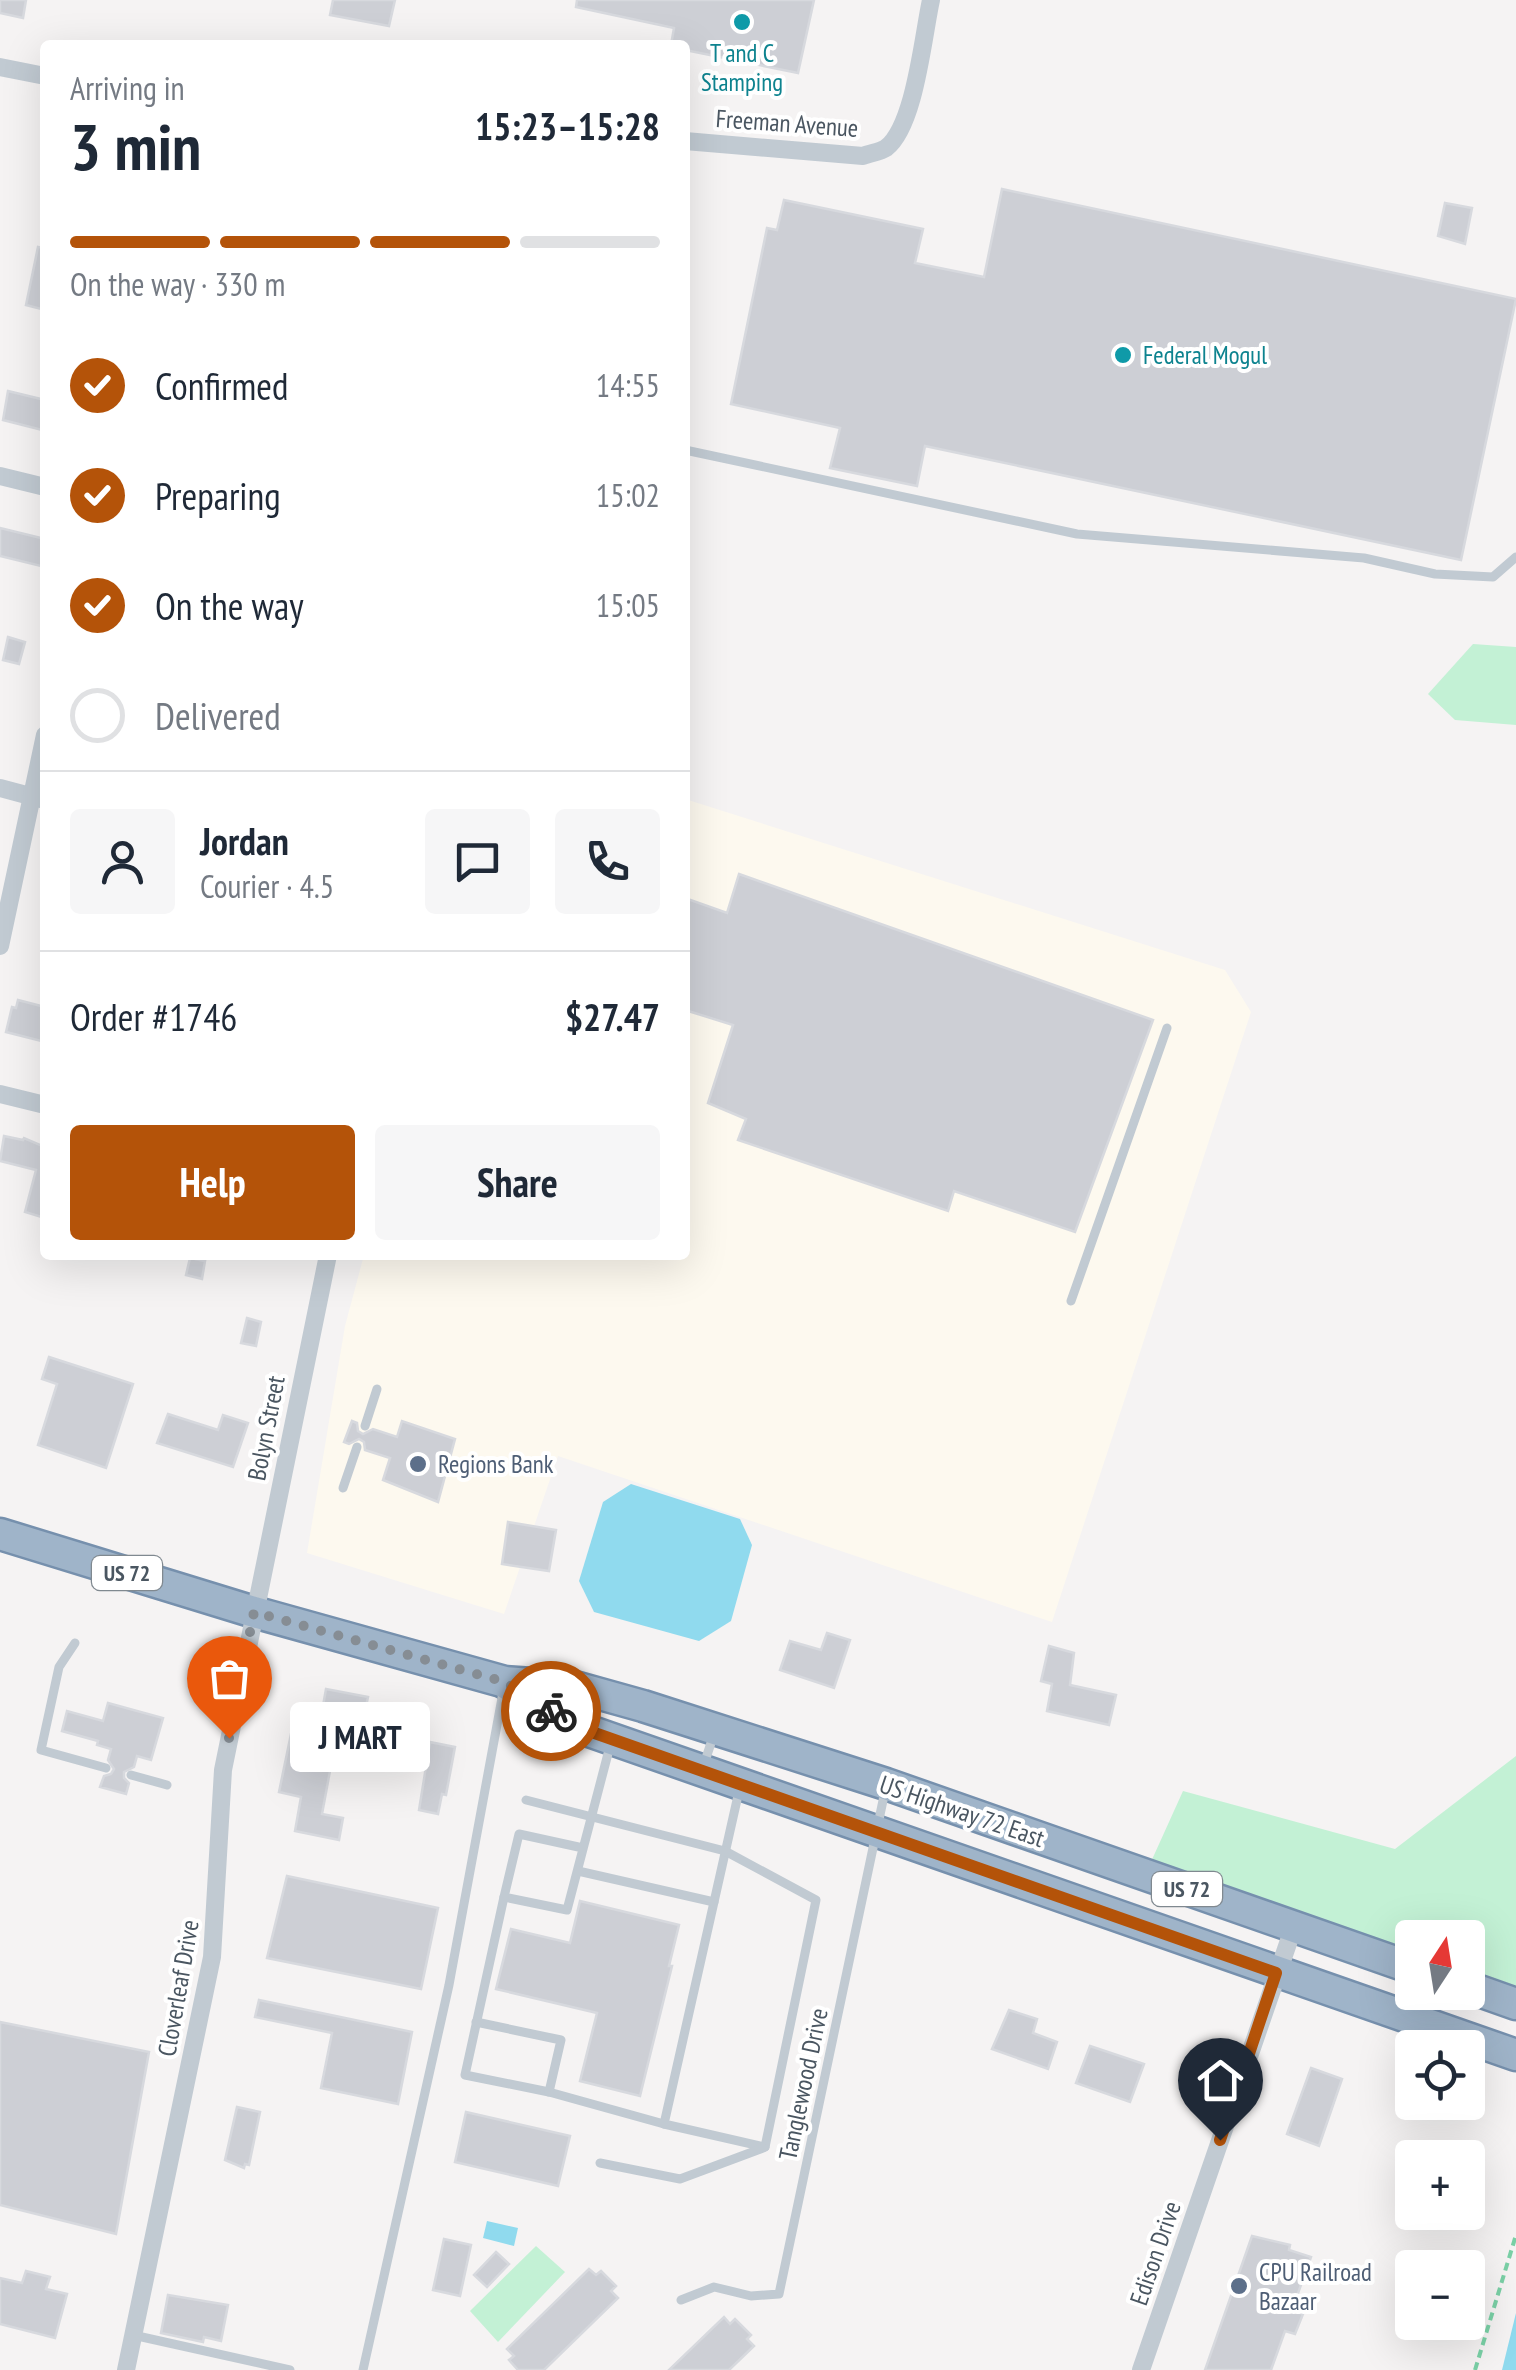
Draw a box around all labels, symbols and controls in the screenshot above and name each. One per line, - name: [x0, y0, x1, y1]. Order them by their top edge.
- marker: T and C Stamping: [731, 11, 753, 33]
- place label: T and C Stamping: [701, 37, 783, 98]
- text: Arriving in: [70, 67, 185, 109]
- text: 15:23–15:28: [475, 101, 660, 150]
- street label: Freeman Avenue: [715, 102, 859, 144]
- text: 3 min: [70, 104, 201, 188]
- text: On the way · 330 m: [70, 263, 285, 305]
- place label: Federal Mogul: [1143, 339, 1267, 371]
- marker: Federal Mogul: [1112, 344, 1134, 366]
- icon: check: [70, 358, 125, 413]
- text: Confirmed: [155, 361, 288, 410]
- text: 14:55: [596, 364, 660, 406]
- icon: check: [70, 468, 125, 523]
- text: Preparing: [155, 471, 281, 520]
- text: 15:02: [596, 474, 660, 516]
- icon: check: [70, 578, 125, 633]
- text: On the way: [155, 581, 303, 630]
- text: 15:05: [596, 584, 660, 626]
- text: Delivered: [155, 691, 281, 740]
- button: person: [70, 809, 175, 914]
- button: chat: [425, 809, 530, 914]
- button: phone: [555, 809, 660, 914]
- text: Jordan: [200, 816, 289, 865]
- text: Courier · 4.5: [200, 865, 334, 907]
- text: Order #1746: [70, 992, 237, 1041]
- text: $27.47: [565, 992, 660, 1041]
- button: Help: [70, 1125, 355, 1240]
- button: Share: [375, 1125, 660, 1240]
- street label: Bolyn Street: [240, 1373, 292, 1483]
- place label: Regions Bank: [438, 1448, 554, 1480]
- marker: Regions Bank: [407, 1453, 429, 1475]
- road number: US 72: [92, 1556, 162, 1590]
- pin: [187, 1636, 272, 1739]
- icon: bag: [202, 1651, 257, 1706]
- courier: [501, 1661, 601, 1761]
- icon: bike: [524, 1684, 579, 1739]
- callout: J MART: [289, 1703, 429, 1773]
- text: J MART: [318, 1716, 402, 1758]
- street label: US Highway 72 East: [875, 1768, 1049, 1854]
- road number: US 72: [1152, 1872, 1222, 1906]
- street label: Cloverleaf Drive: [150, 1917, 206, 2059]
- north arrow: [1395, 1920, 1485, 2010]
- map controls: [1395, 1920, 1485, 2340]
- street label: Tanglewood Drive: [771, 2005, 835, 2163]
- button: locate: [1395, 2030, 1485, 2120]
- pin: [1178, 2038, 1263, 2141]
- icon: home: [1193, 2053, 1248, 2108]
- button: +: [1395, 2140, 1485, 2230]
- street label: Edison Drive: [1122, 2197, 1188, 2309]
- button: −: [1395, 2250, 1485, 2340]
- place label: CPU Railroad Bazaar: [1259, 2256, 1372, 2317]
- marker: CPU Railroad Bazaar: [1228, 2275, 1250, 2297]

